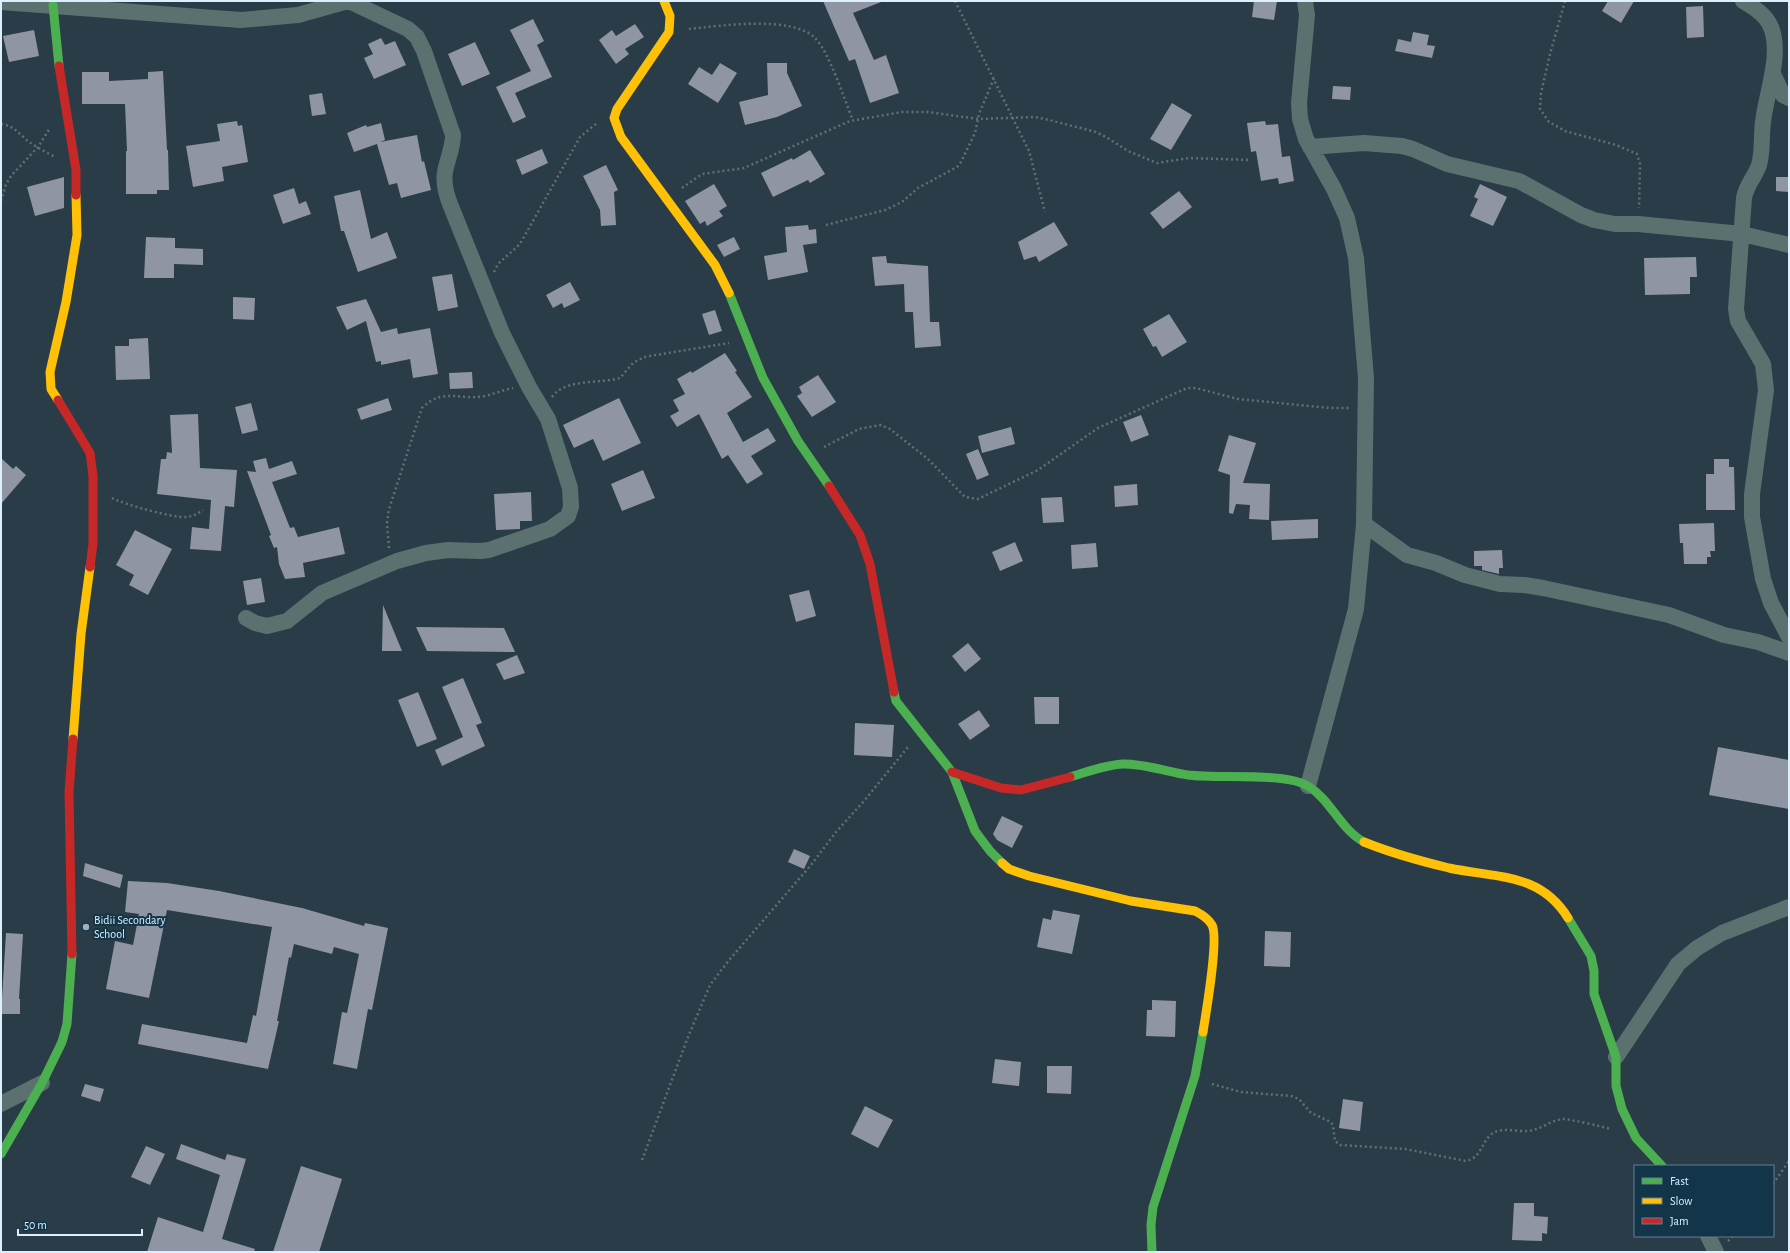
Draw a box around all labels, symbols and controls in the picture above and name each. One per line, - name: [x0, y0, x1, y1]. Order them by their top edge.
- place label: Bidii Secondary School: [94, 914, 166, 940]
- marker: Bidii Secondary School: [81, 922, 91, 932]
- legend: [1634, 1165, 1774, 1237]
- text: Fast: [1670, 1175, 1689, 1187]
- text: Slow: [1670, 1195, 1692, 1207]
- scale bar: [18, 1211, 142, 1237]
- text: Jam: [1670, 1215, 1689, 1227]
- text: 50 m: [24, 1219, 47, 1231]

